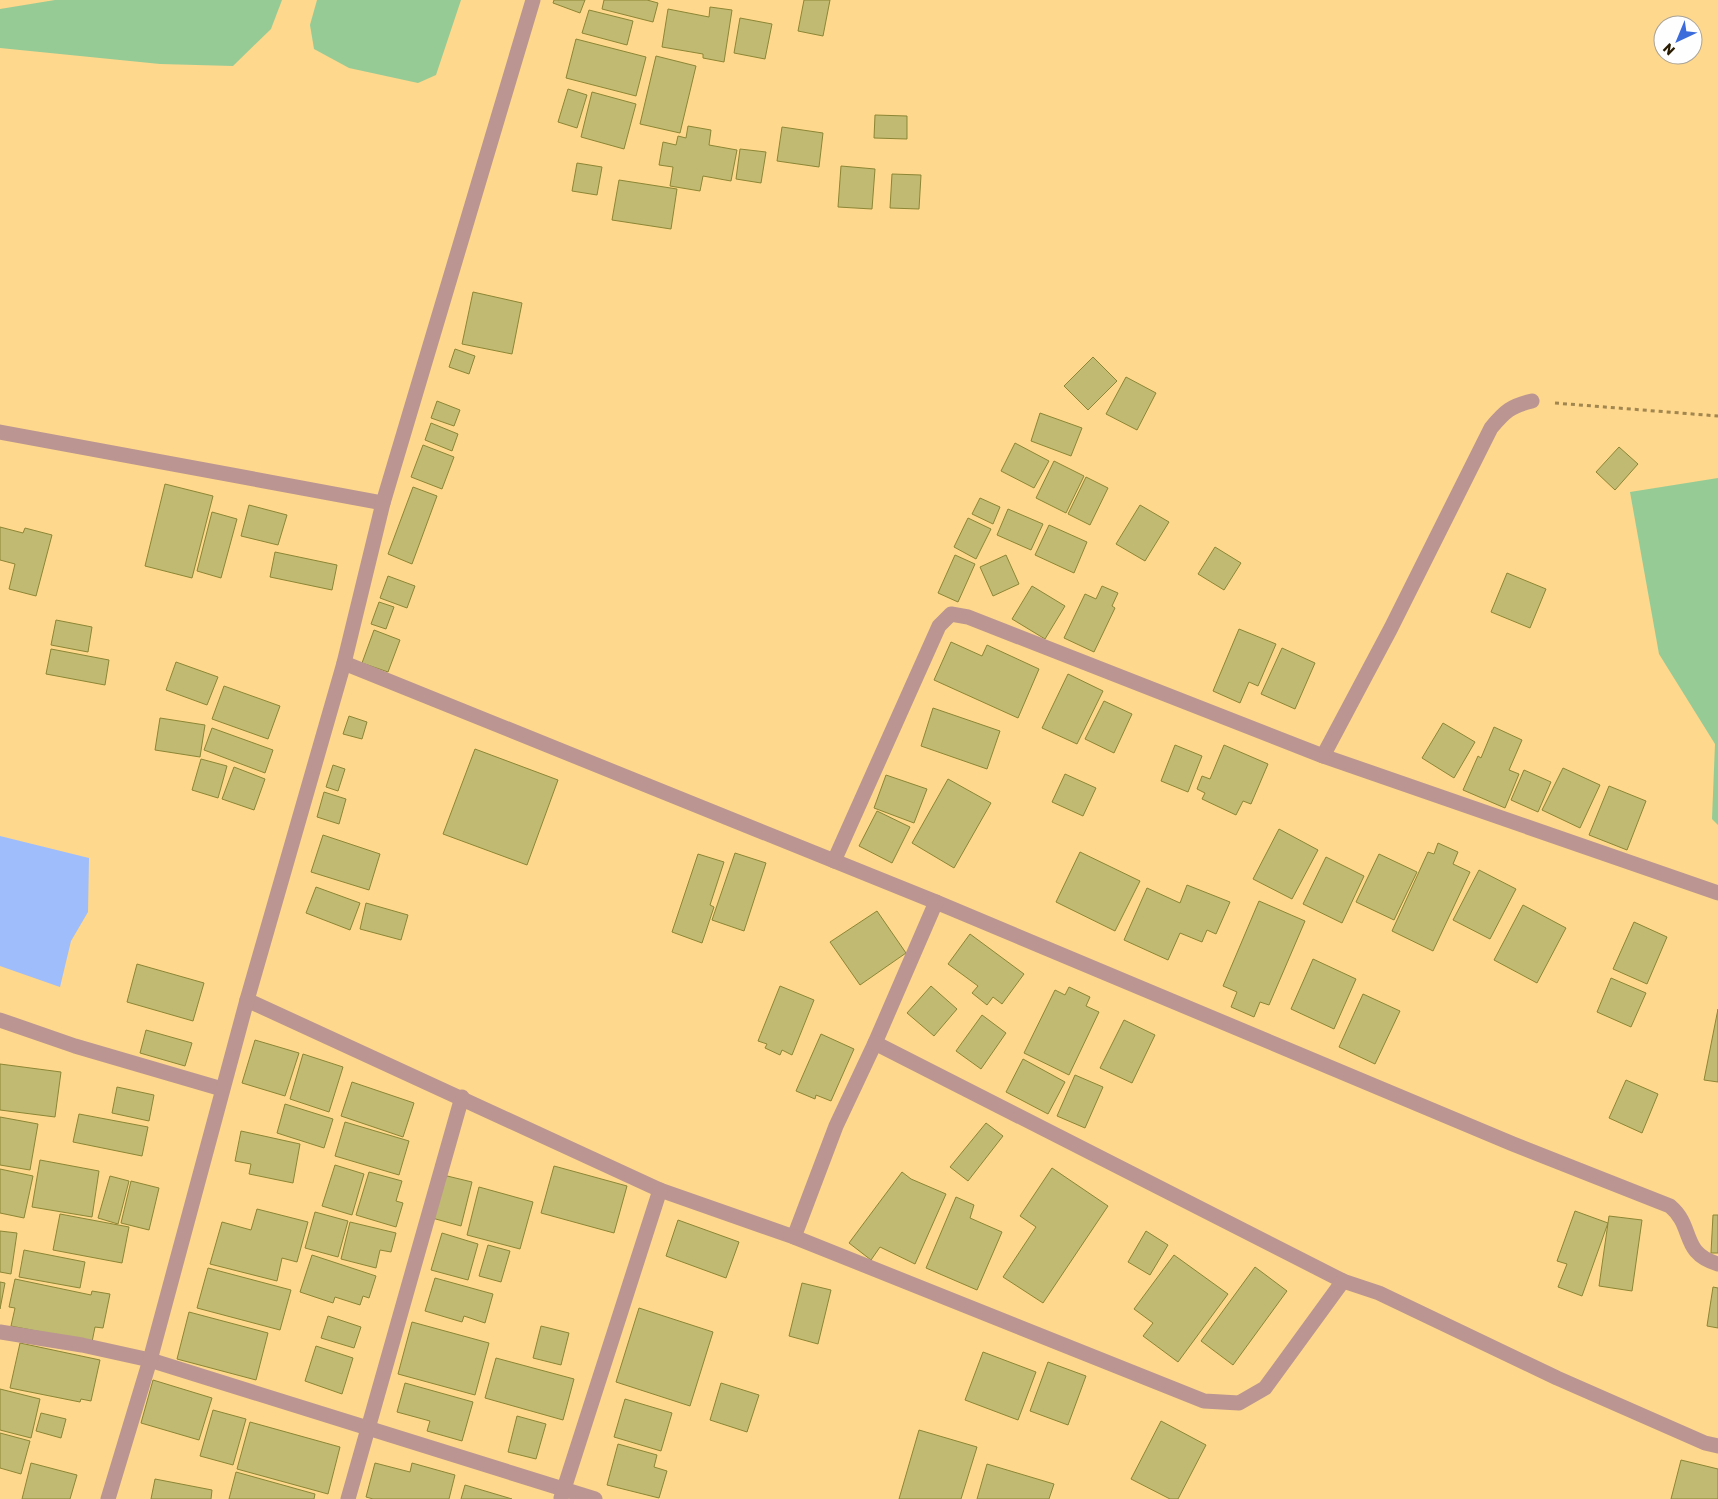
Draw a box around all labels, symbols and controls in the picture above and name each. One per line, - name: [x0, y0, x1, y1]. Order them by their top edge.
- north arrow: [1653, 15, 1703, 65]
- text: N: [1660, 39, 1679, 59]

